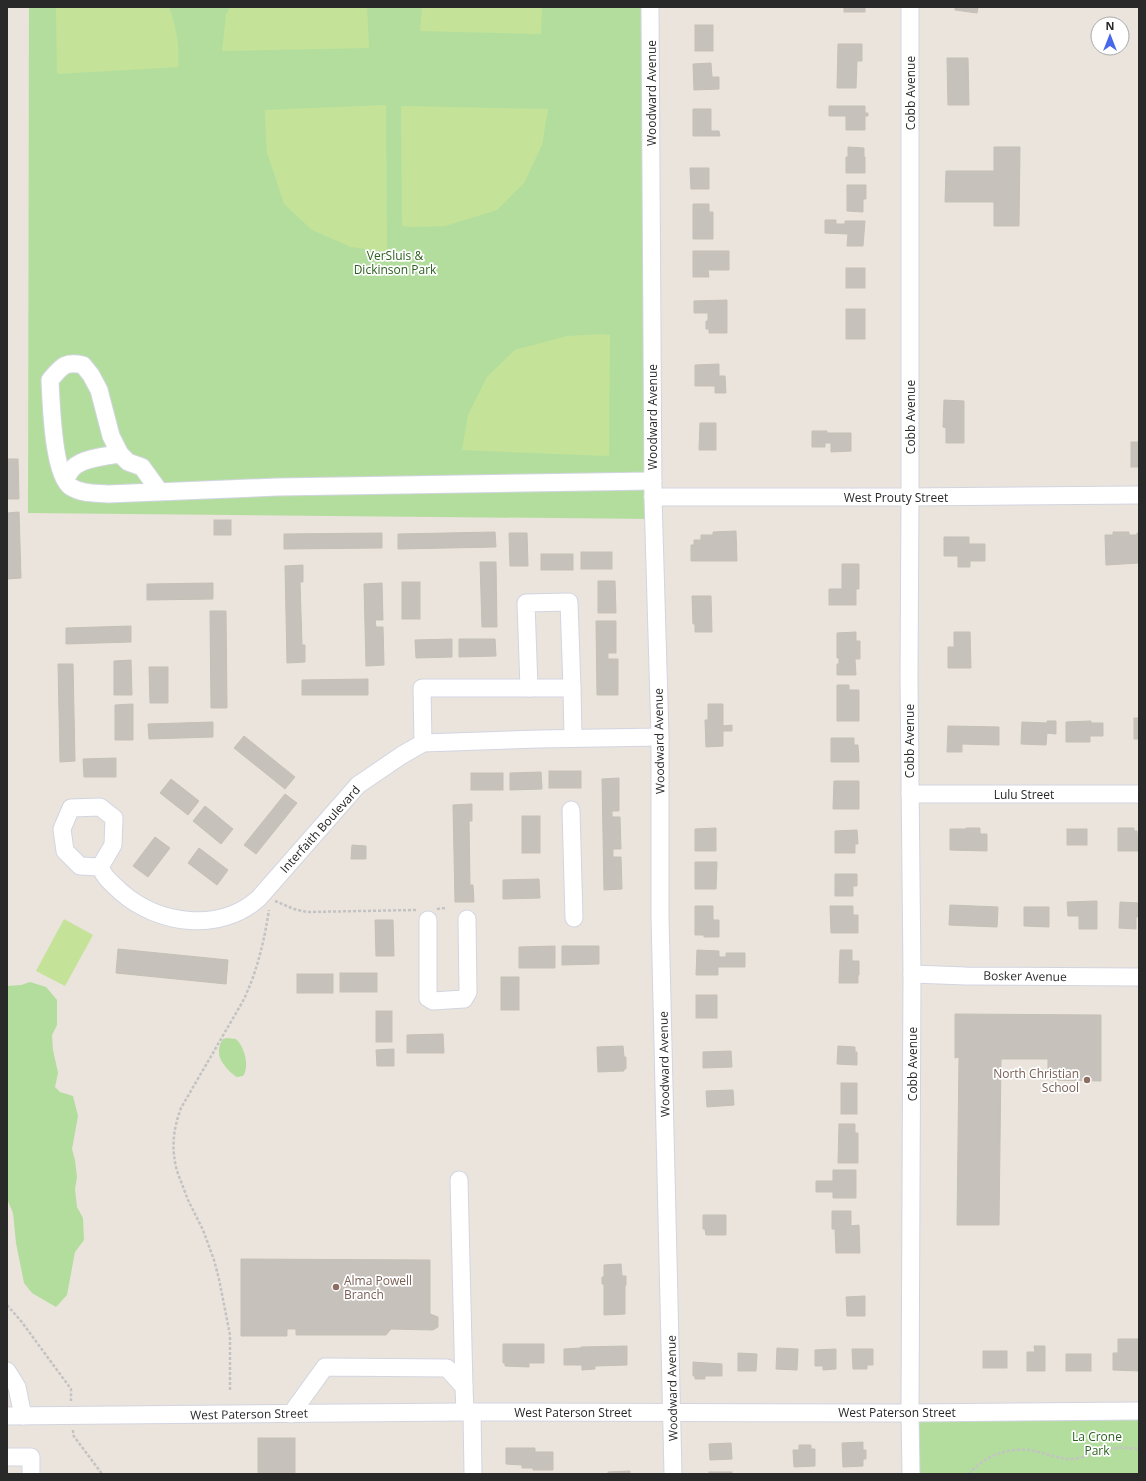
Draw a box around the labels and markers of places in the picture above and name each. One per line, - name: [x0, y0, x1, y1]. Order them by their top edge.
- place label: North Christian School: [993, 1065, 1079, 1096]
- marker: North Christian School: [1082, 1075, 1092, 1085]
- place label: Alma Powell Branch: [344, 1272, 412, 1303]
- marker: Alma Powell Branch: [331, 1282, 341, 1292]

